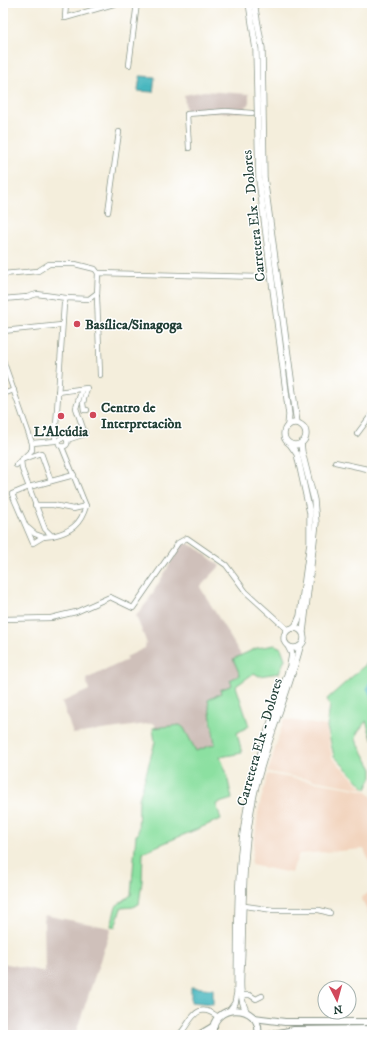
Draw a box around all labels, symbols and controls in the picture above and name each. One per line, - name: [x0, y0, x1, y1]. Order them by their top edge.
- street label: Carretera Elx - Dolores: [238, 149, 270, 283]
- place label: Basílica/Sinagoga: [85, 316, 183, 334]
- marker: Basílica/Sinagoga: [72, 319, 82, 329]
- place label: Centro de Interpretaciòn: [101, 399, 182, 433]
- marker: Centro de Interpretaciòn: [88, 410, 98, 420]
- marker: L'Alcúdia: [56, 411, 66, 421]
- place label: L'Alcúdia: [34, 423, 89, 441]
- street label: Carretera Elx - Dolores: [233, 676, 287, 808]
- north arrow: [317, 980, 357, 1020]
- text: N: [333, 1002, 343, 1016]

